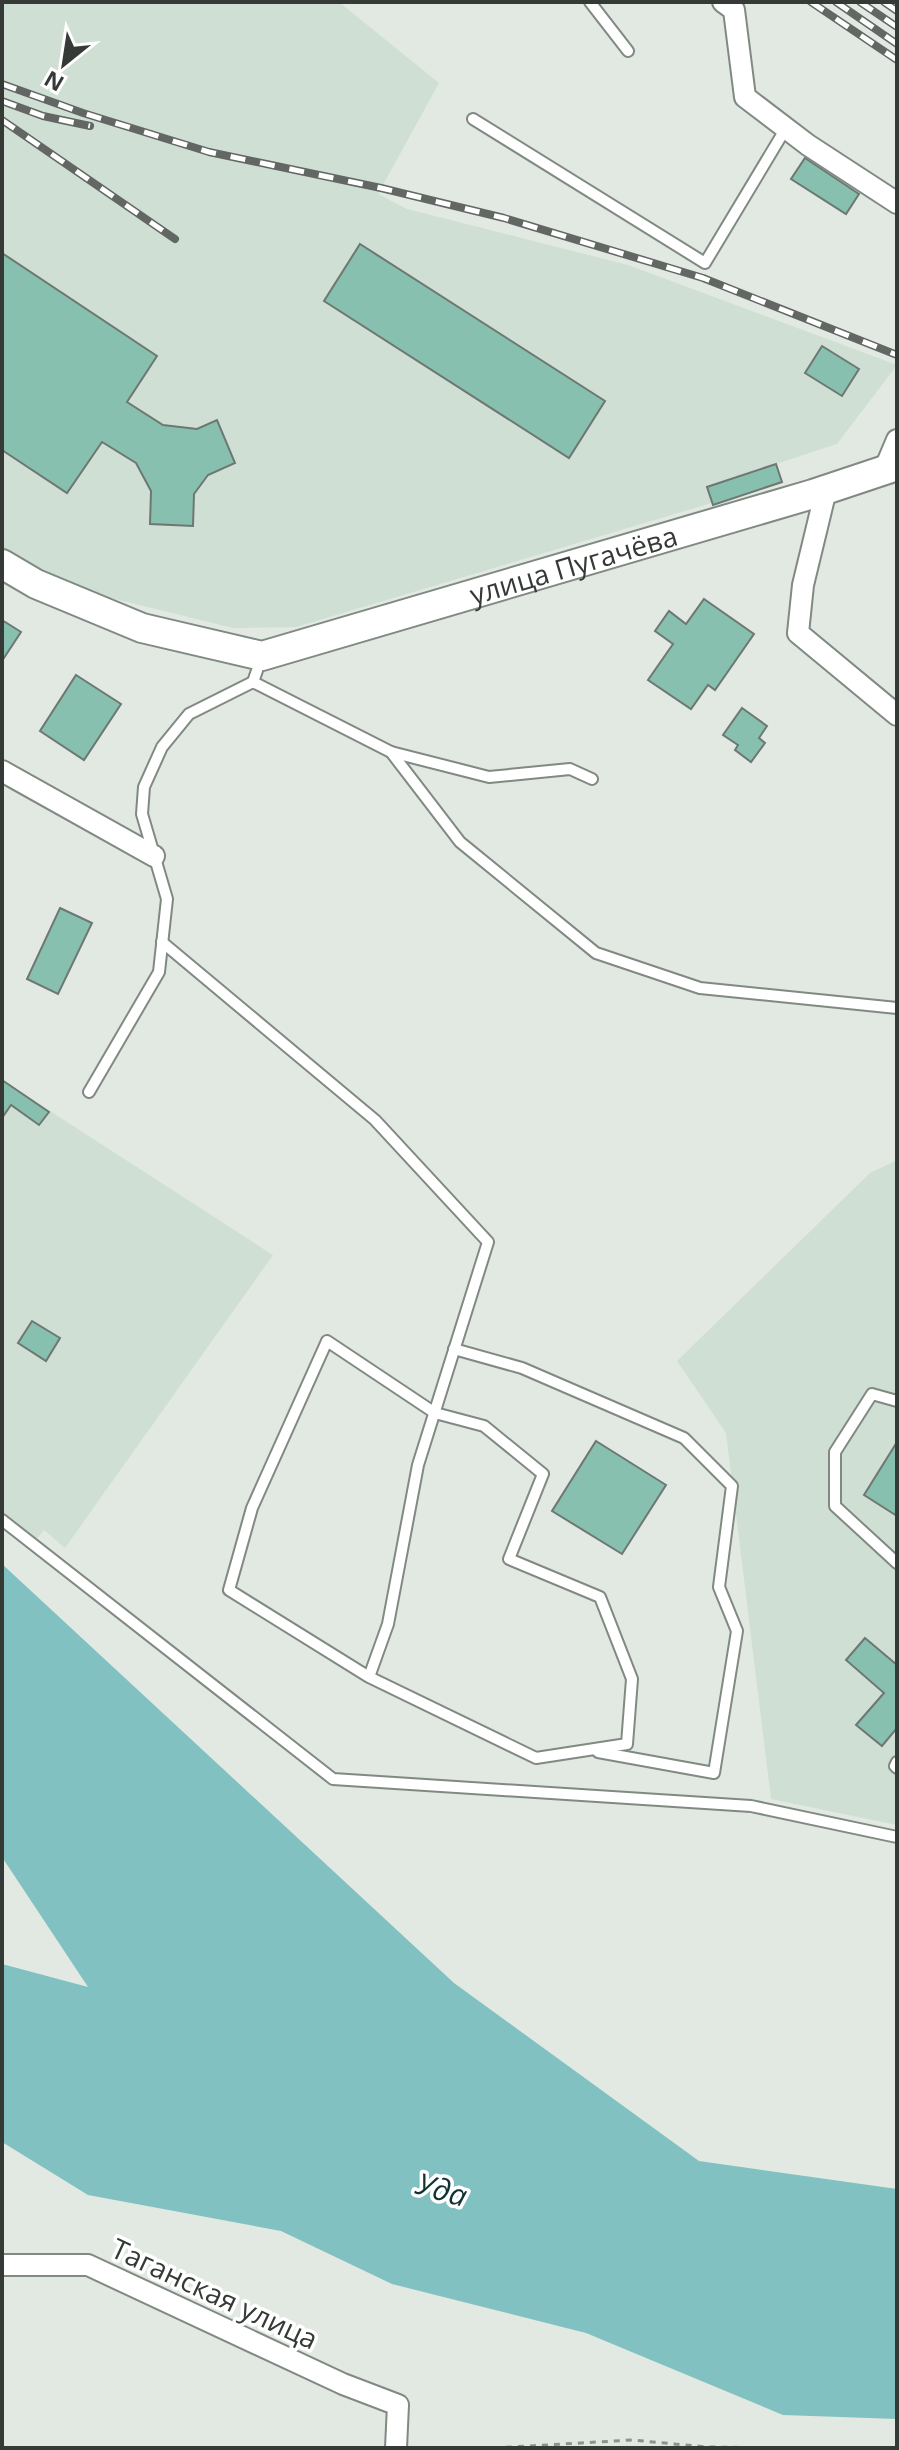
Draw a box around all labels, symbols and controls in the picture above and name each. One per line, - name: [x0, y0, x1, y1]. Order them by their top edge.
- north arrow: [24, 24, 104, 104]
- text: N: [38, 65, 69, 100]
- street label: улица Пугачёва: [465, 516, 682, 613]
- water label: Уда: [411, 2162, 472, 2216]
- street label: Таганская улица: [106, 2229, 324, 2357]

